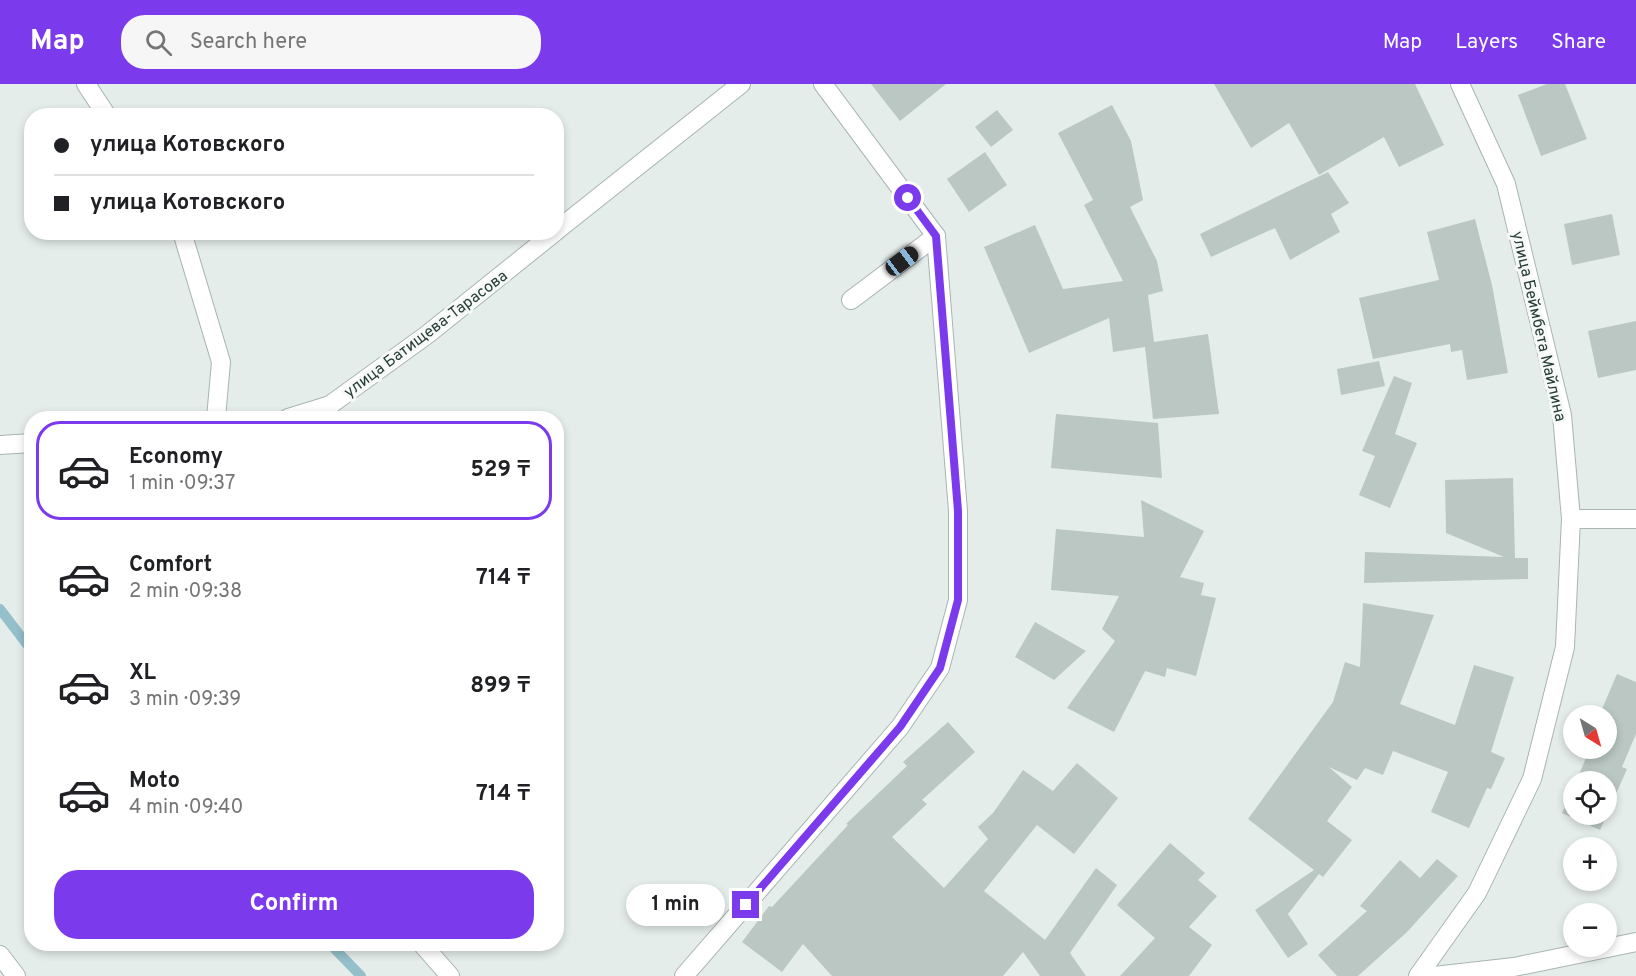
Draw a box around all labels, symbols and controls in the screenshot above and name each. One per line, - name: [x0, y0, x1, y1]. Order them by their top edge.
- search box: [121, 15, 541, 69]
- text: Map: [30, 24, 85, 60]
- icon: search: [142, 26, 175, 59]
- text: Search here: [190, 29, 307, 56]
- text: Map: [1383, 29, 1422, 56]
- text: Layers: [1455, 29, 1518, 56]
- text: Share: [1551, 29, 1606, 56]
- text: улица Котовского: [90, 132, 285, 159]
- route start: [894, 184, 921, 211]
- text: улица Котовского: [90, 190, 285, 217]
- street label: улица Беймбета Майлина: [1506, 229, 1570, 424]
- car: [882, 243, 922, 279]
- street label: улица Батищева-Тарасова: [340, 266, 512, 403]
- icon: car: [57, 444, 111, 498]
- text: Economy: [129, 444, 223, 471]
- text: 529 ₸: [471, 457, 531, 484]
- text: 1 min · 09:37: [129, 471, 235, 497]
- icon: car: [57, 552, 111, 606]
- text: Comfort: [129, 552, 212, 579]
- text: 714 ₸: [476, 565, 531, 592]
- text: 2 min · 09:38: [129, 579, 242, 605]
- icon: car: [57, 660, 111, 714]
- text: XL: [129, 660, 156, 687]
- text: 899 ₸: [470, 673, 531, 700]
- text: 3 min · 09:39: [129, 687, 241, 713]
- north arrow: [1563, 705, 1617, 759]
- map controls: [1563, 705, 1617, 957]
- icon: car: [57, 768, 111, 822]
- text: Moto: [129, 768, 180, 795]
- button: locate: [1563, 771, 1617, 825]
- text: 714 ₸: [476, 781, 531, 808]
- text: 4 min · 09:40: [129, 795, 243, 821]
- button: +: [1563, 837, 1617, 891]
- button: Confirm: [54, 870, 534, 939]
- callout: 1 min: [626, 884, 725, 926]
- route end: [732, 891, 759, 918]
- text: 1 min: [651, 892, 700, 918]
- button: −: [1563, 903, 1617, 957]

